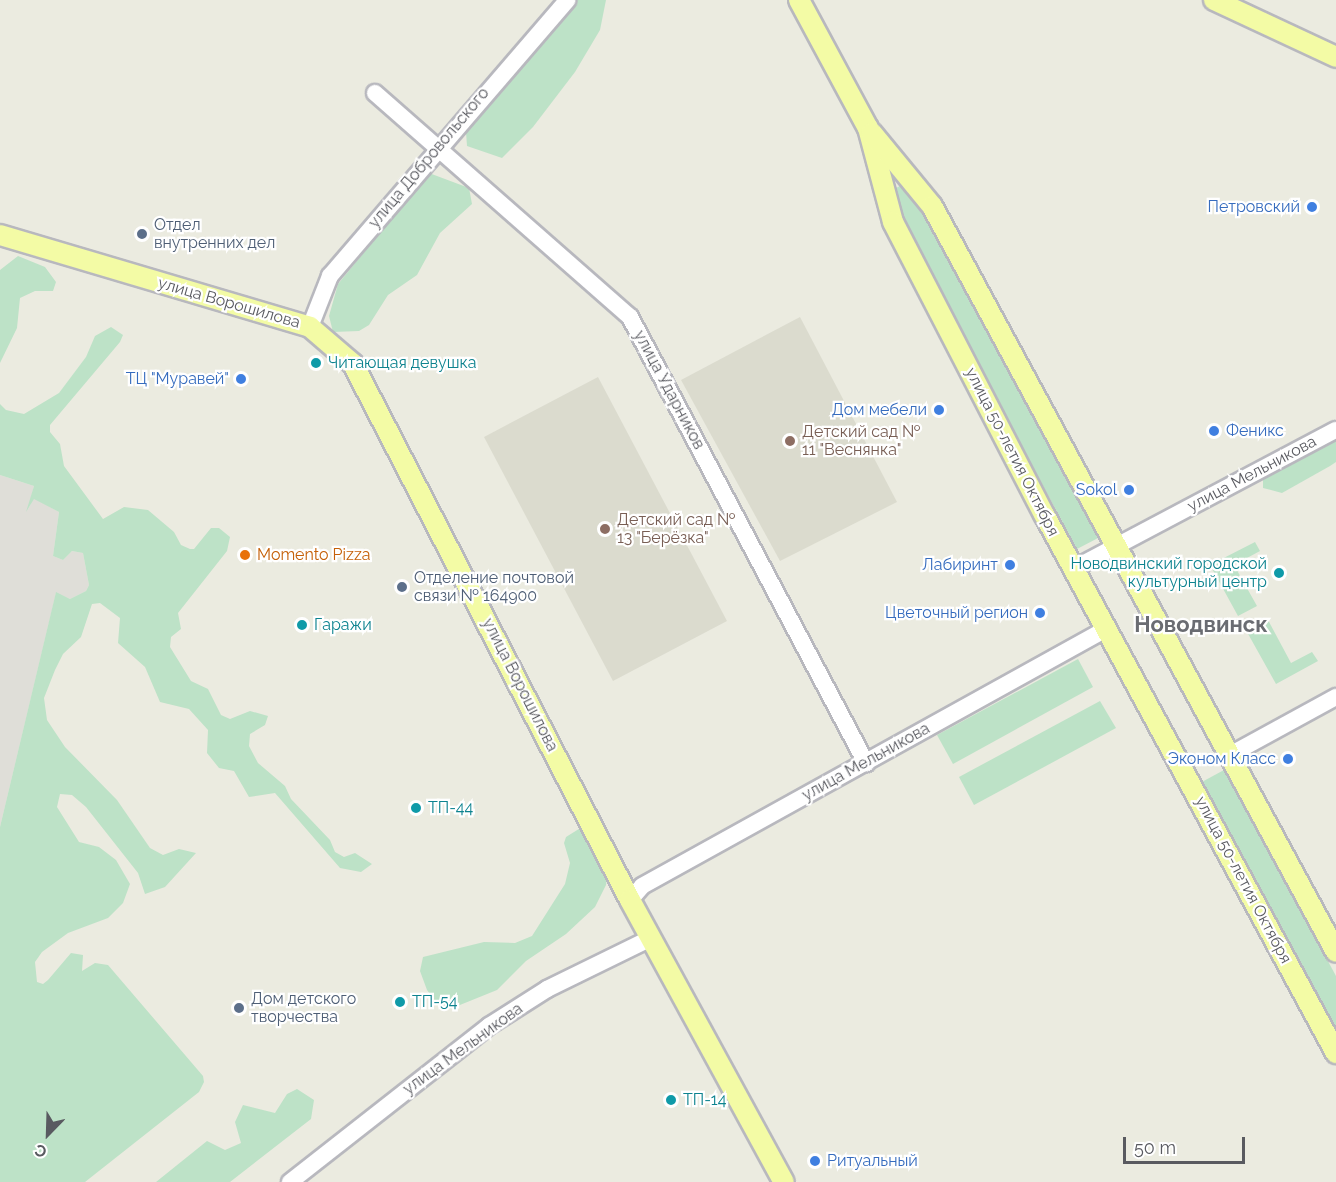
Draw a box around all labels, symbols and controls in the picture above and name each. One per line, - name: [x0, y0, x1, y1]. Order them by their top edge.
- street label: улица Добровольского: [365, 84, 493, 232]
- place label: Петровский: [1207, 197, 1300, 217]
- marker: Петровский: [1305, 200, 1319, 214]
- place label: Отдел внутренних дел: [154, 215, 275, 253]
- marker: Отдел внутренних дел: [135, 227, 149, 241]
- street label: улица Ворошилова: [156, 274, 302, 332]
- street label: улица Ударников: [630, 327, 708, 453]
- place label: Читающая девушка: [328, 353, 476, 373]
- marker: Читающая девушка: [309, 356, 323, 370]
- street label: улица 50-летия Октября: [961, 365, 1063, 539]
- place label: ТЦ "Муравей": [125, 369, 229, 389]
- marker: ТЦ "Муравей": [234, 372, 248, 386]
- place label: Дом мебели: [832, 400, 927, 420]
- marker: Дом мебели: [932, 403, 946, 417]
- place label: Феникс: [1226, 421, 1284, 441]
- place label: Детский сад № 11 "Веснянка": [802, 422, 920, 460]
- marker: Феникс: [1207, 424, 1221, 438]
- street label: улица Мельникова: [1184, 432, 1320, 516]
- marker: Детский сад № 11 "Веснянка": [783, 434, 797, 448]
- place label: Sokol: [1076, 480, 1117, 500]
- marker: Sokol: [1122, 483, 1136, 497]
- place label: Детский сад № 13 "Берёзка": [617, 510, 735, 548]
- marker: Детский сад № 13 "Берёзка": [598, 522, 612, 536]
- place label: Momento Pizza: [257, 545, 370, 565]
- marker: Momento Pizza: [238, 548, 252, 562]
- place label: Новодвинский городской культурный центр: [1070, 554, 1267, 592]
- place label: Лабиринт: [922, 555, 998, 575]
- marker: Лабиринт: [1003, 558, 1017, 572]
- marker: Новодвинский городской культурный центр: [1272, 566, 1286, 580]
- place label: Отделение почтовой связи № 164900: [414, 568, 574, 606]
- marker: Отделение почтовой связи № 164900: [395, 580, 409, 594]
- place label: Цветочный регион: [885, 603, 1028, 623]
- marker: Цветочный регион: [1033, 606, 1047, 620]
- district label: Новодвинск: [1134, 612, 1268, 638]
- place label: Гаражи: [314, 615, 372, 635]
- street label: улица Ворошилова: [478, 615, 562, 755]
- marker: Гаражи: [295, 618, 309, 632]
- street label: улица Мельникова: [799, 719, 933, 805]
- place label: Эконом Класс: [1168, 749, 1276, 769]
- marker: Эконом Класс: [1281, 752, 1295, 766]
- street label: улица 50-летия Октября: [1191, 793, 1295, 967]
- place label: ТП-44: [428, 798, 473, 818]
- marker: ТП-44: [409, 801, 423, 815]
- place label: Дом детского творчества: [251, 989, 356, 1027]
- place label: ТП-54: [412, 992, 457, 1012]
- marker: ТП-54: [393, 995, 407, 1009]
- street label: улица Мельникова: [399, 999, 527, 1099]
- marker: Дом детского творчества: [232, 1001, 246, 1015]
- place label: ТП-14: [683, 1090, 726, 1110]
- marker: ТП-14: [664, 1093, 678, 1107]
- north arrow: [18, 1104, 78, 1164]
- scale bar: [1126, 1125, 1248, 1163]
- text: 50 m: [1134, 1137, 1176, 1158]
- text: С: [32, 1140, 50, 1162]
- place label: Ритуальный: [827, 1151, 918, 1171]
- marker: Ритуальный: [808, 1154, 822, 1168]

